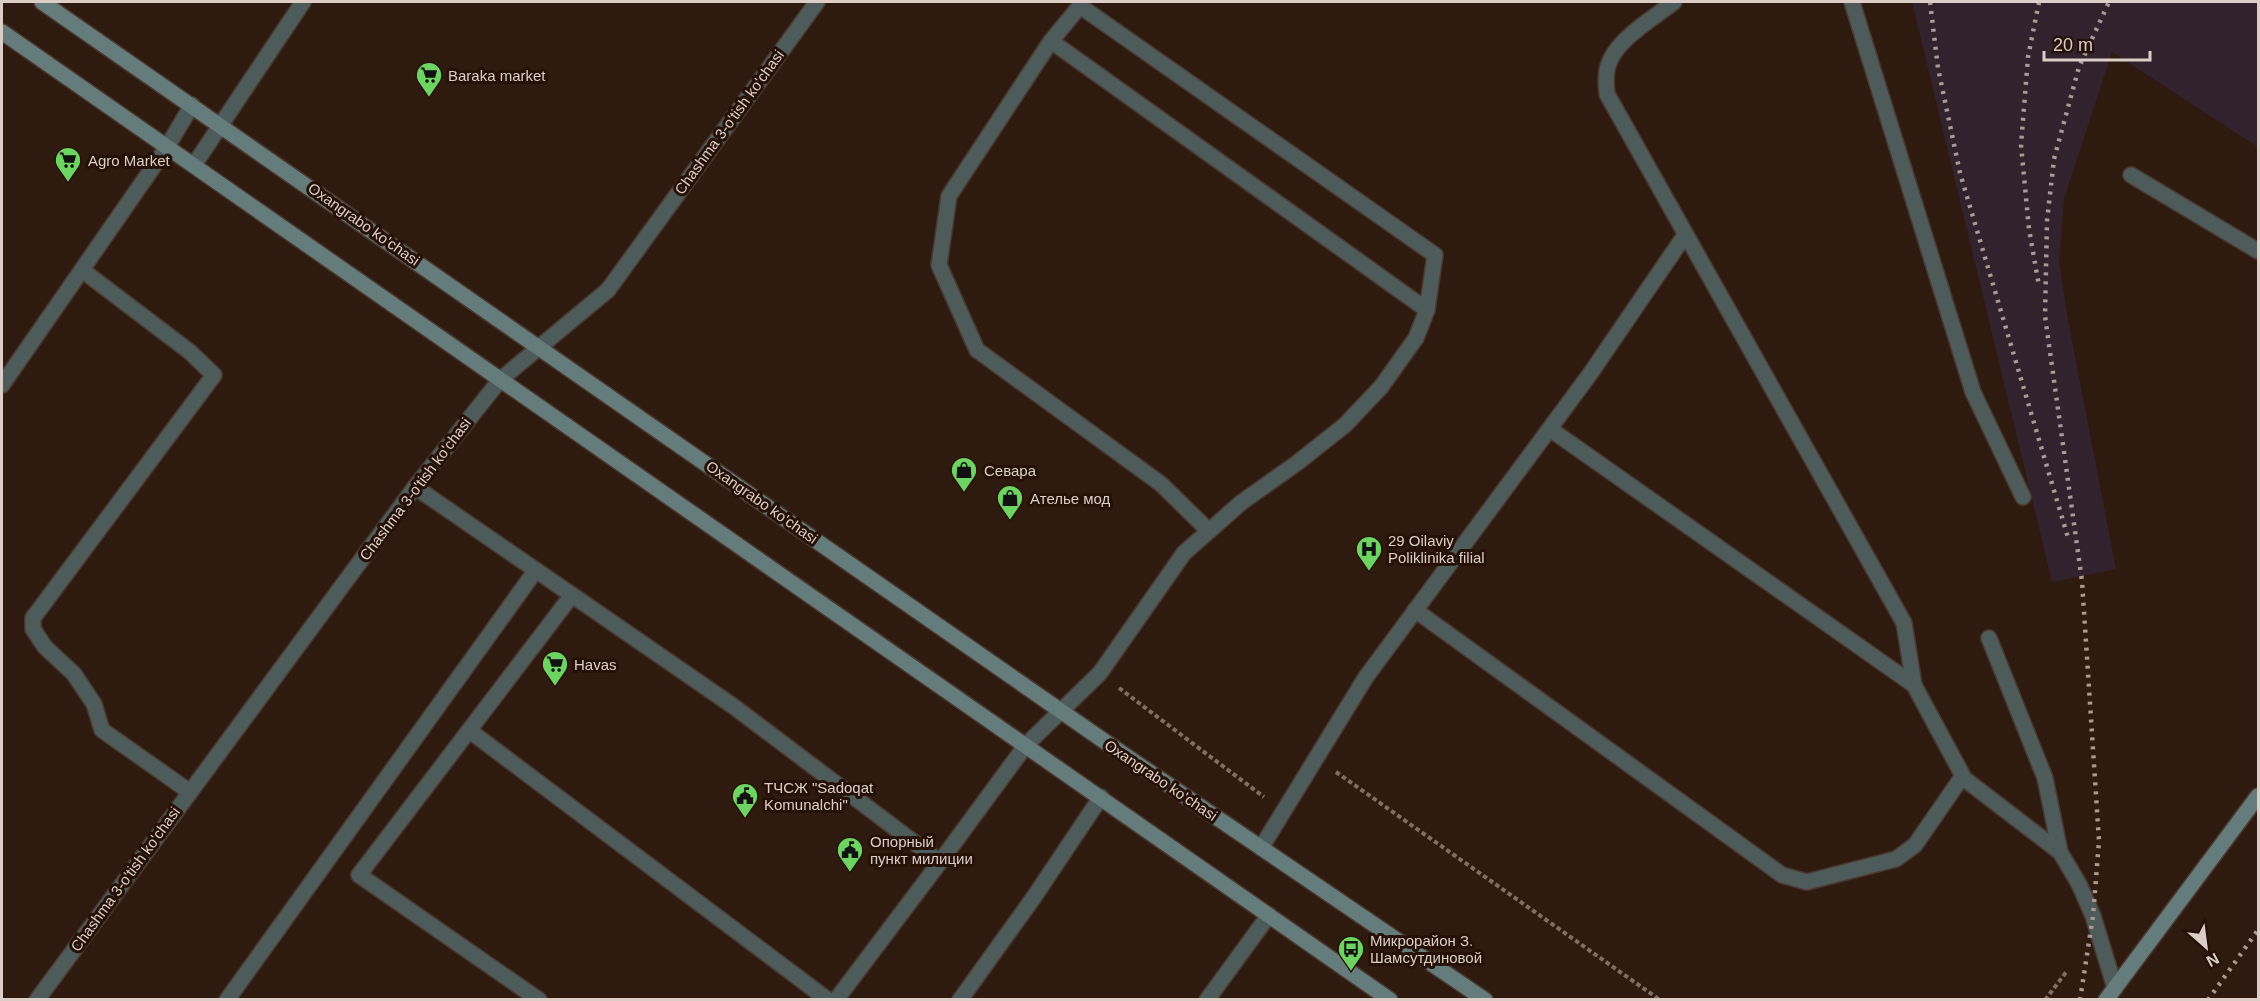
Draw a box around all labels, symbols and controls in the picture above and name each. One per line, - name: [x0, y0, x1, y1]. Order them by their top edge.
- scale bar: [2044, 24, 2150, 62]
- text: 20 m: [2053, 35, 2093, 55]
- street label: Chashma 3-o'tish ko'chasi: [671, 47, 787, 197]
- supermarket icon: Baraka market: [414, 60, 444, 98]
- place label: Baraka market: [448, 67, 546, 84]
- supermarket icon: Agro Market: [53, 145, 83, 183]
- place label: Agro Market: [88, 152, 171, 169]
- street label: Oxangrabo ko'chasi: [305, 179, 423, 269]
- street label: Chashma 3-o'tish ko'chasi: [356, 414, 474, 564]
- shop icon: Севара: [949, 455, 979, 493]
- street label: Oxangrabo ko'chasi: [703, 457, 821, 547]
- place label: Севара: [984, 462, 1037, 479]
- shop icon: Ателье мод: [995, 483, 1025, 521]
- place label: Ателье мод: [1030, 490, 1111, 507]
- place label: 29 Oilaviy Poliklinika filial: [1388, 532, 1485, 566]
- hospital icon: 29 Oilaviy Poliklinika filial: [1354, 534, 1384, 572]
- supermarket icon: Havas: [540, 649, 570, 687]
- place label: Havas: [574, 656, 617, 673]
- street label: Oxangrabo ko'chasi: [1101, 736, 1221, 824]
- place label: ТЧСЖ "Sadoqat Komunalchi": [764, 779, 874, 813]
- public building icon: ТЧСЖ "Sadoqat Komunalchi": [730, 781, 760, 819]
- street label: Chashma 3-o'tish ko'chasi: [67, 804, 183, 954]
- place label: Опорный пункт милиции: [870, 833, 973, 867]
- public building icon: Опорный пункт милиции: [835, 835, 865, 873]
- north arrow: [2176, 917, 2236, 977]
- place label: Микрорайон З. Шамсутдиновой: [1370, 932, 1482, 966]
- bus stop icon: Микрорайон З. Шамсутдиновой: [1336, 934, 1366, 972]
- text: N: [2204, 950, 2222, 970]

